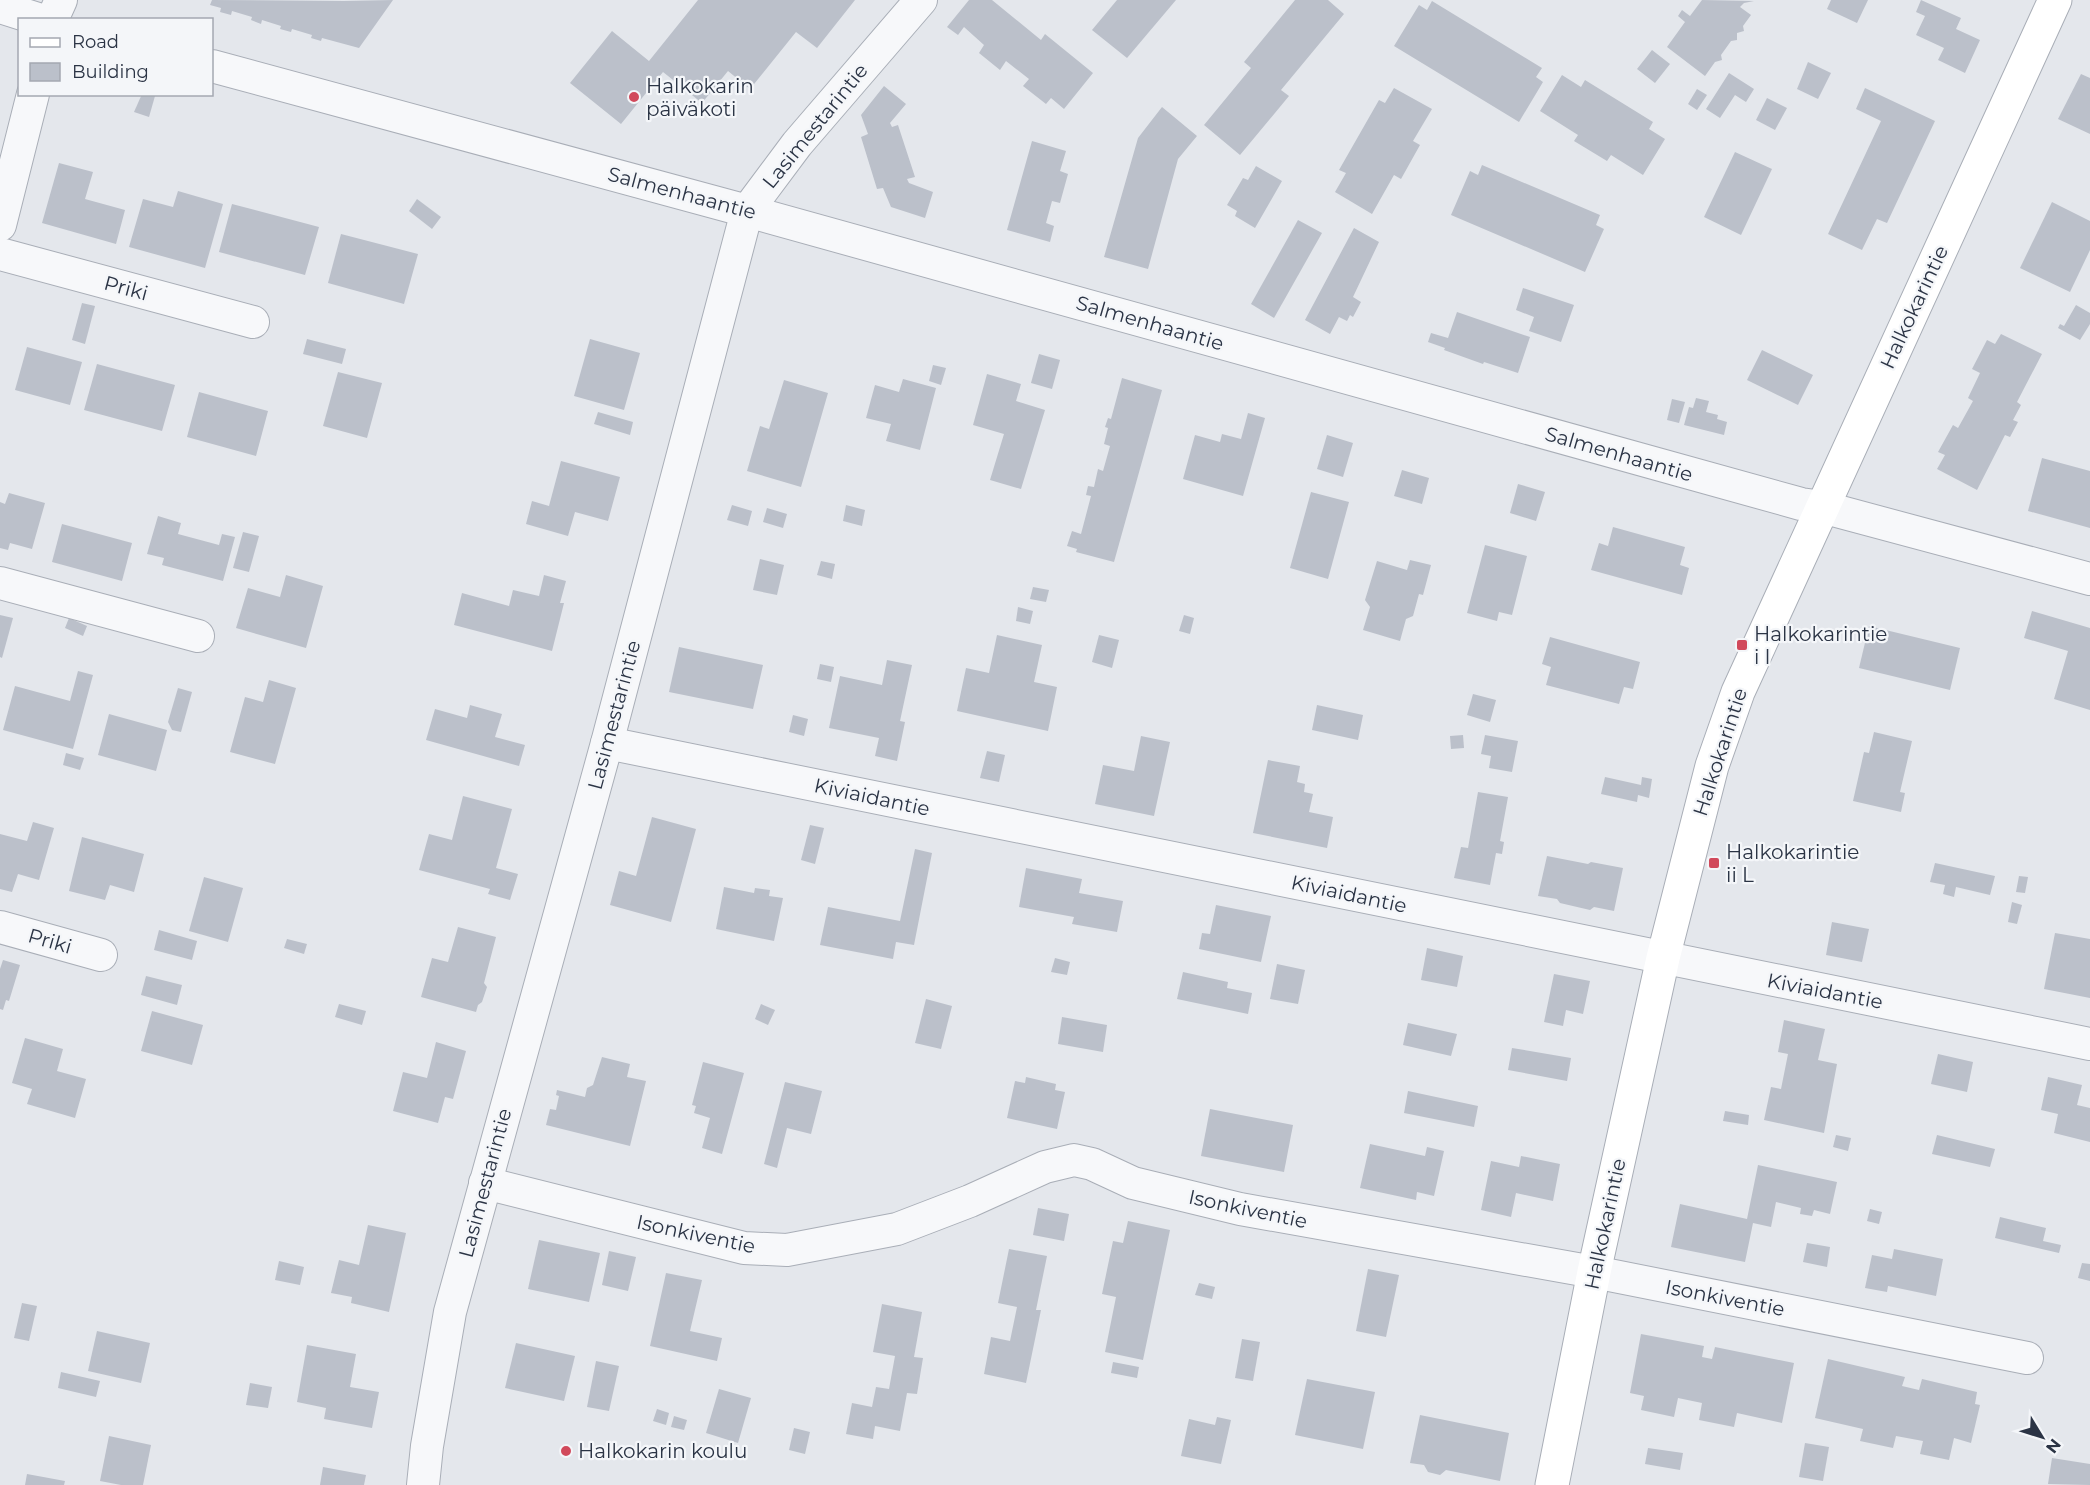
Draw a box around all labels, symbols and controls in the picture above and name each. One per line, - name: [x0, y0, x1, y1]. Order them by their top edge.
- legend: [18, 18, 213, 96]
- text: Road: [72, 31, 119, 53]
- street label: Lasimestarintie: [757, 59, 873, 193]
- text: Building: [72, 61, 149, 83]
- place label: Halkokarin päiväkoti: [646, 74, 754, 121]
- marker: Halkokarin päiväkoti: [627, 90, 641, 104]
- street label: Salmenhaantie: [605, 162, 759, 224]
- street label: Halkokarintie: [1875, 241, 1953, 373]
- street label: Priki: [101, 271, 151, 305]
- street label: Salmenhaantie: [1073, 290, 1227, 356]
- street label: Salmenhaantie: [1542, 421, 1696, 487]
- place label: Halkokarintie i I: [1754, 622, 1887, 669]
- street label: Lasimestarintie: [583, 638, 645, 792]
- marker: Halkokarintie i I: [1735, 638, 1749, 652]
- street label: Halkokarintie: [1688, 685, 1752, 819]
- street label: Kiviaidantie: [812, 773, 932, 821]
- place label: Halkokarintie ii L: [1726, 840, 1859, 887]
- marker: Halkokarintie ii L: [1707, 856, 1721, 870]
- street label: Kiviaidantie: [1289, 870, 1409, 918]
- street label: Priki: [25, 923, 75, 959]
- street label: Kiviaidantie: [1765, 968, 1885, 1014]
- street label: Lasimestarintie: [454, 1106, 516, 1260]
- street label: Halkokarintie: [1579, 1156, 1631, 1292]
- street label: Isonkiventie: [1186, 1185, 1310, 1233]
- street label: Isonkiventie: [634, 1210, 758, 1258]
- street label: Isonkiventie: [1663, 1275, 1787, 1321]
- north arrow: [2012, 1407, 2072, 1467]
- text: N: [2042, 1435, 2065, 1457]
- place label: Halkokarin koulu: [578, 1439, 747, 1463]
- marker: Halkokarin koulu: [559, 1444, 573, 1458]

